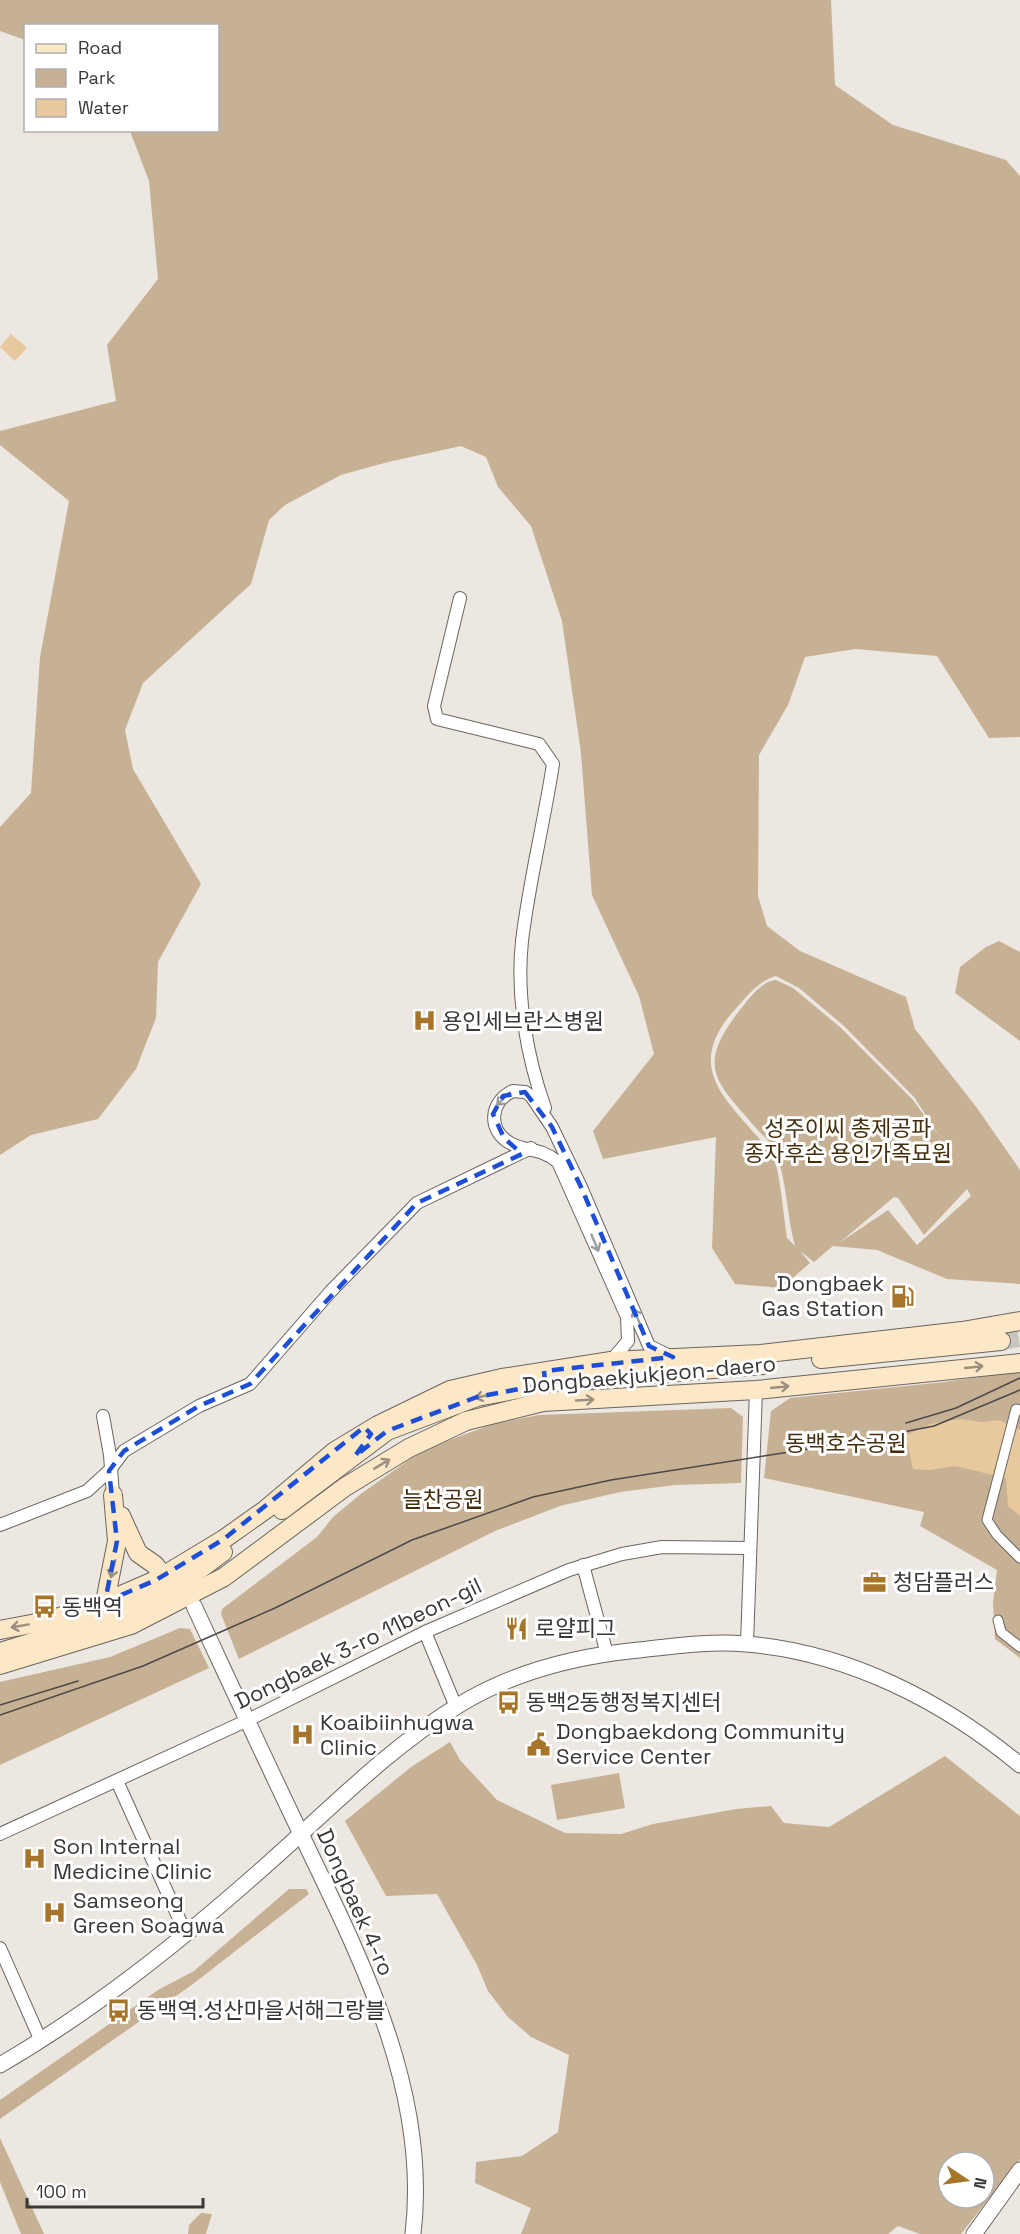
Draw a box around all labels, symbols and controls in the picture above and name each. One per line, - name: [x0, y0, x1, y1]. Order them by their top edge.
- legend: [24, 24, 219, 132]
- text: Road: [78, 36, 122, 59]
- text: Park: [78, 66, 116, 89]
- text: Water: [78, 96, 129, 119]
- place label: 용인세브란스병원: [442, 1007, 604, 1035]
- hospital icon: 용인세브란스병원: [411, 1008, 437, 1034]
- one-way arrow: [495, 1092, 510, 1107]
- park label: 성주이씨 총제공파 종자후손 용인가족묘원: [744, 1114, 952, 1167]
- one-way arrow: [590, 1234, 601, 1252]
- place label: Dongbaek Gas Station: [762, 1269, 884, 1322]
- fuel station icon: Dongbaek Gas Station: [889, 1283, 915, 1309]
- one-way arrow: [630, 1308, 641, 1326]
- street label: Dongbaekjukjeon-daero: [521, 1349, 777, 1399]
- one-way arrow: [964, 1361, 983, 1372]
- one-way arrow: [770, 1381, 790, 1392]
- one-way arrow: [475, 1391, 494, 1403]
- one-way arrow: [575, 1394, 595, 1405]
- park label: 동백호수공원: [785, 1429, 907, 1457]
- one-way arrow: [373, 1457, 390, 1469]
- park label: 늘찬공원: [403, 1485, 483, 1513]
- one-way arrow: [107, 1559, 118, 1578]
- place label: 청담플러스: [893, 1568, 994, 1596]
- office icon: 청담플러스: [862, 1569, 888, 1595]
- street label: Dongbaek 3-ro 11beon-gil: [230, 1571, 486, 1715]
- place label: 동백역: [62, 1593, 123, 1621]
- bus stop icon: 동백역: [31, 1594, 57, 1620]
- place label: 로얄피그: [535, 1614, 616, 1642]
- restaurant icon: 로얄피그: [504, 1615, 530, 1641]
- one-way arrow: [10, 1621, 30, 1632]
- place label: 동백2동행정복지센터: [526, 1688, 721, 1716]
- bus stop icon: 동백2동행정복지센터: [495, 1689, 521, 1715]
- place label: Koaibiinhugwa Clinic: [320, 1708, 474, 1761]
- place label: Dongbaekdong Community Service Center: [556, 1717, 845, 1770]
- hospital icon: Koaibiinhugwa Clinic: [289, 1722, 315, 1748]
- public building icon: Dongbaekdong Community Service Center: [525, 1731, 551, 1757]
- street label: Dongbaek 4-ro: [311, 1824, 401, 1980]
- place label: Son Internal Medicine Clinic: [53, 1832, 212, 1885]
- hospital icon: Son Internal Medicine Clinic: [22, 1846, 48, 1872]
- place label: Samseong Green Soagwa: [73, 1886, 225, 1939]
- hospital icon: Samseong Green Soagwa: [42, 1900, 68, 1926]
- place label: 동백역.성산마을서해그랑블: [137, 1996, 385, 2024]
- bus stop icon: 동백역.성산마을서해그랑블: [106, 1997, 132, 2023]
- north arrow: [936, 2150, 996, 2210]
- scale bar: [27, 2171, 202, 2209]
- text: N: [969, 2176, 992, 2191]
- text: 100 m: [36, 2180, 87, 2203]

